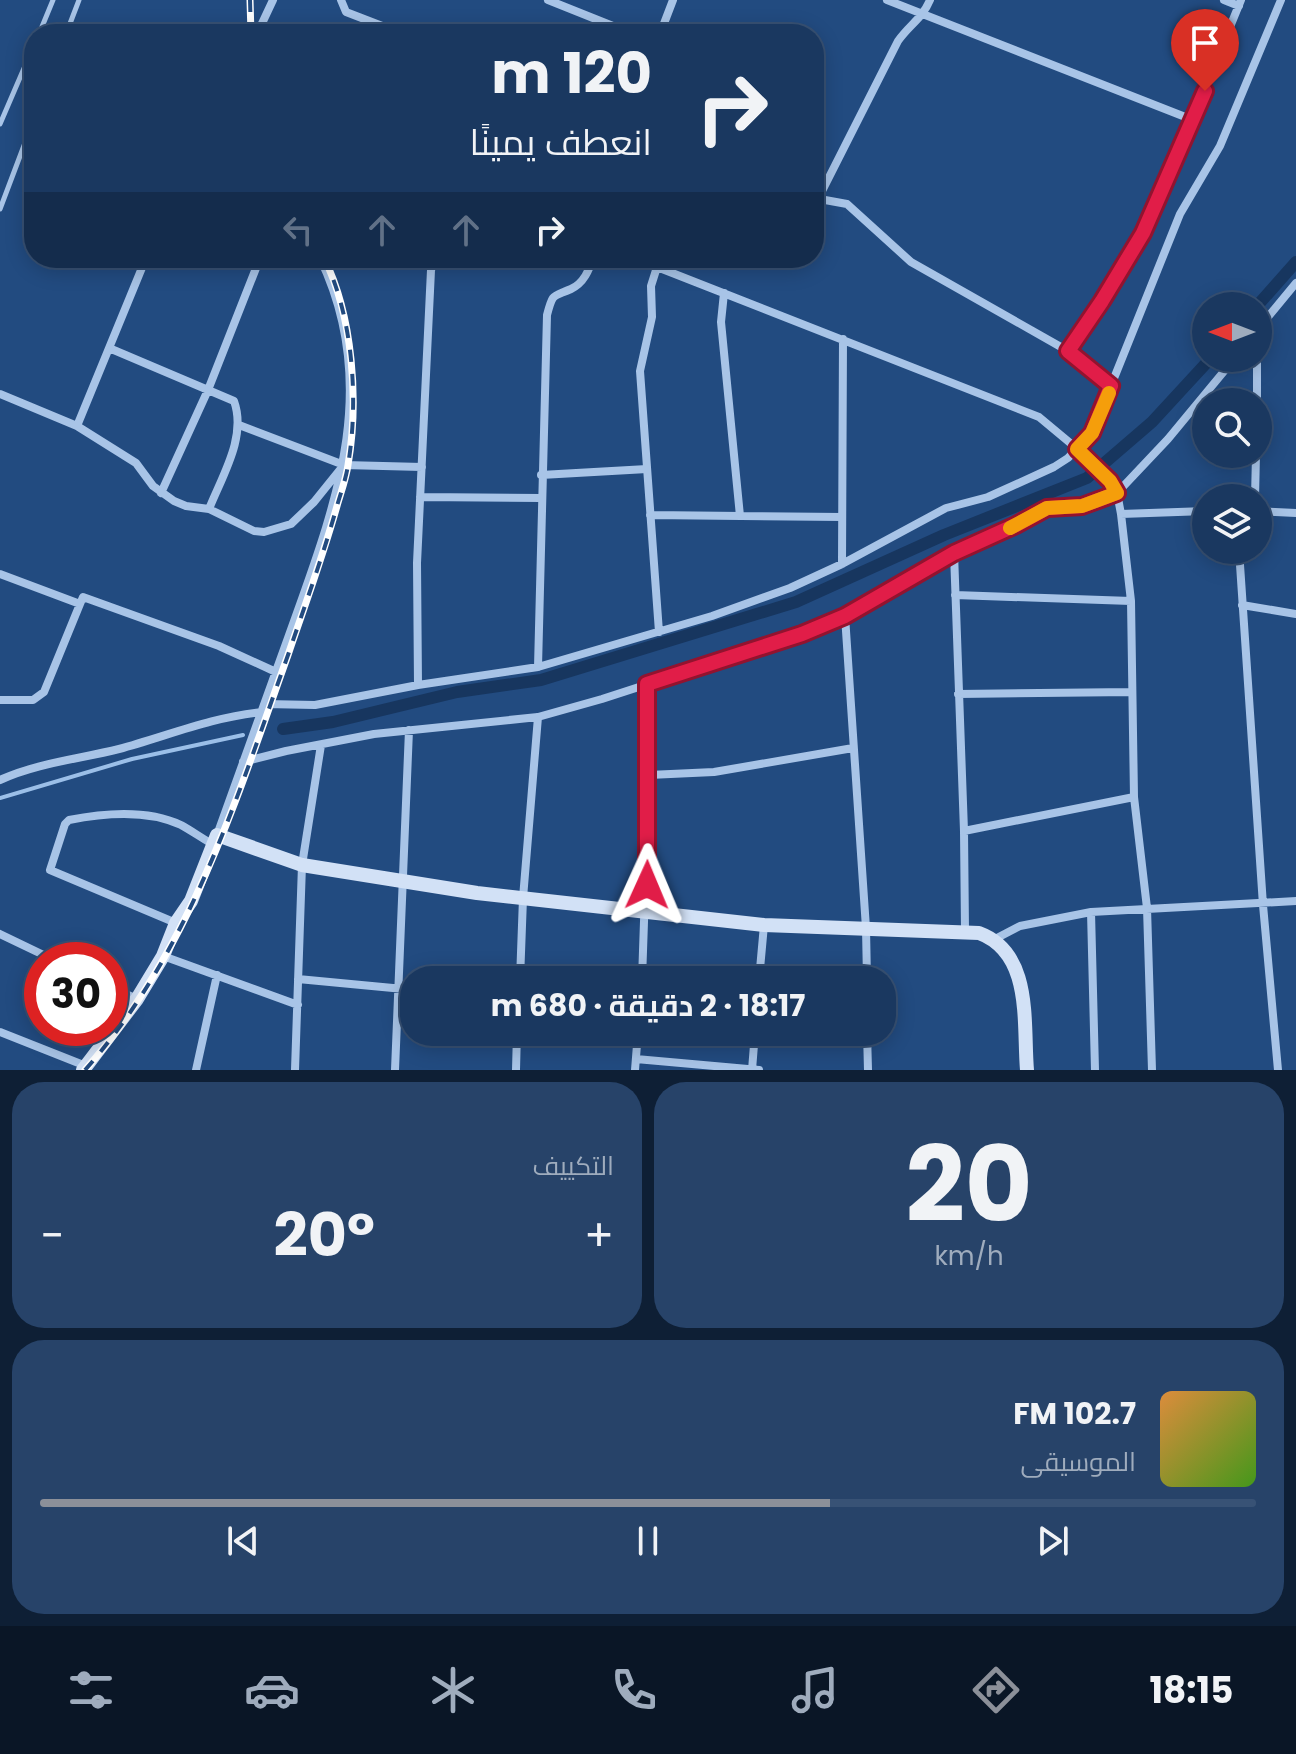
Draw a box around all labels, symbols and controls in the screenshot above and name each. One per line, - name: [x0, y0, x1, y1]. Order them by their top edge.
- pin: [1171, 9, 1239, 91]
- icon: arrive: [1183, 21, 1227, 65]
- text: 120 m: [491, 34, 652, 113]
- icon: right: [680, 56, 784, 160]
- text: انعطف يمينًا: [470, 117, 652, 168]
- icon: left: [276, 208, 320, 252]
- icon: ahead: [360, 208, 404, 252]
- icon: ahead: [444, 208, 488, 252]
- icon: right: [528, 208, 572, 252]
- north arrow: [1192, 292, 1272, 372]
- map controls: [1192, 292, 1272, 564]
- button: search: [1192, 388, 1272, 468]
- button: layers: [1192, 484, 1272, 564]
- position arrow: [605, 843, 689, 927]
- speed limit sign: 30: [24, 942, 128, 1046]
- text: 18:17 · 2 دقيقة · 680 m: [491, 984, 805, 1027]
- text: 20: [905, 1112, 1033, 1257]
- text: التكييف: [532, 1148, 614, 1184]
- text: 20°: [274, 1193, 375, 1277]
- text: −: [40, 1205, 64, 1266]
- text: +: [584, 1205, 614, 1266]
- text: km/h: [934, 1238, 1004, 1274]
- text: 102.7 FM: [1013, 1392, 1136, 1435]
- text: الموسيقى: [1021, 1444, 1136, 1480]
- icon: previous: [221, 1519, 265, 1563]
- icon: pause: [626, 1519, 670, 1563]
- icon: next: [1031, 1519, 1075, 1563]
- icon: filters: [63, 1662, 119, 1718]
- icon: car: [244, 1662, 300, 1718]
- icon: climate: [425, 1662, 481, 1718]
- icon: phone: [606, 1662, 662, 1718]
- icon: music: [787, 1662, 843, 1718]
- icon: directions: [968, 1662, 1024, 1718]
- text: 18:15: [1149, 1665, 1233, 1716]

